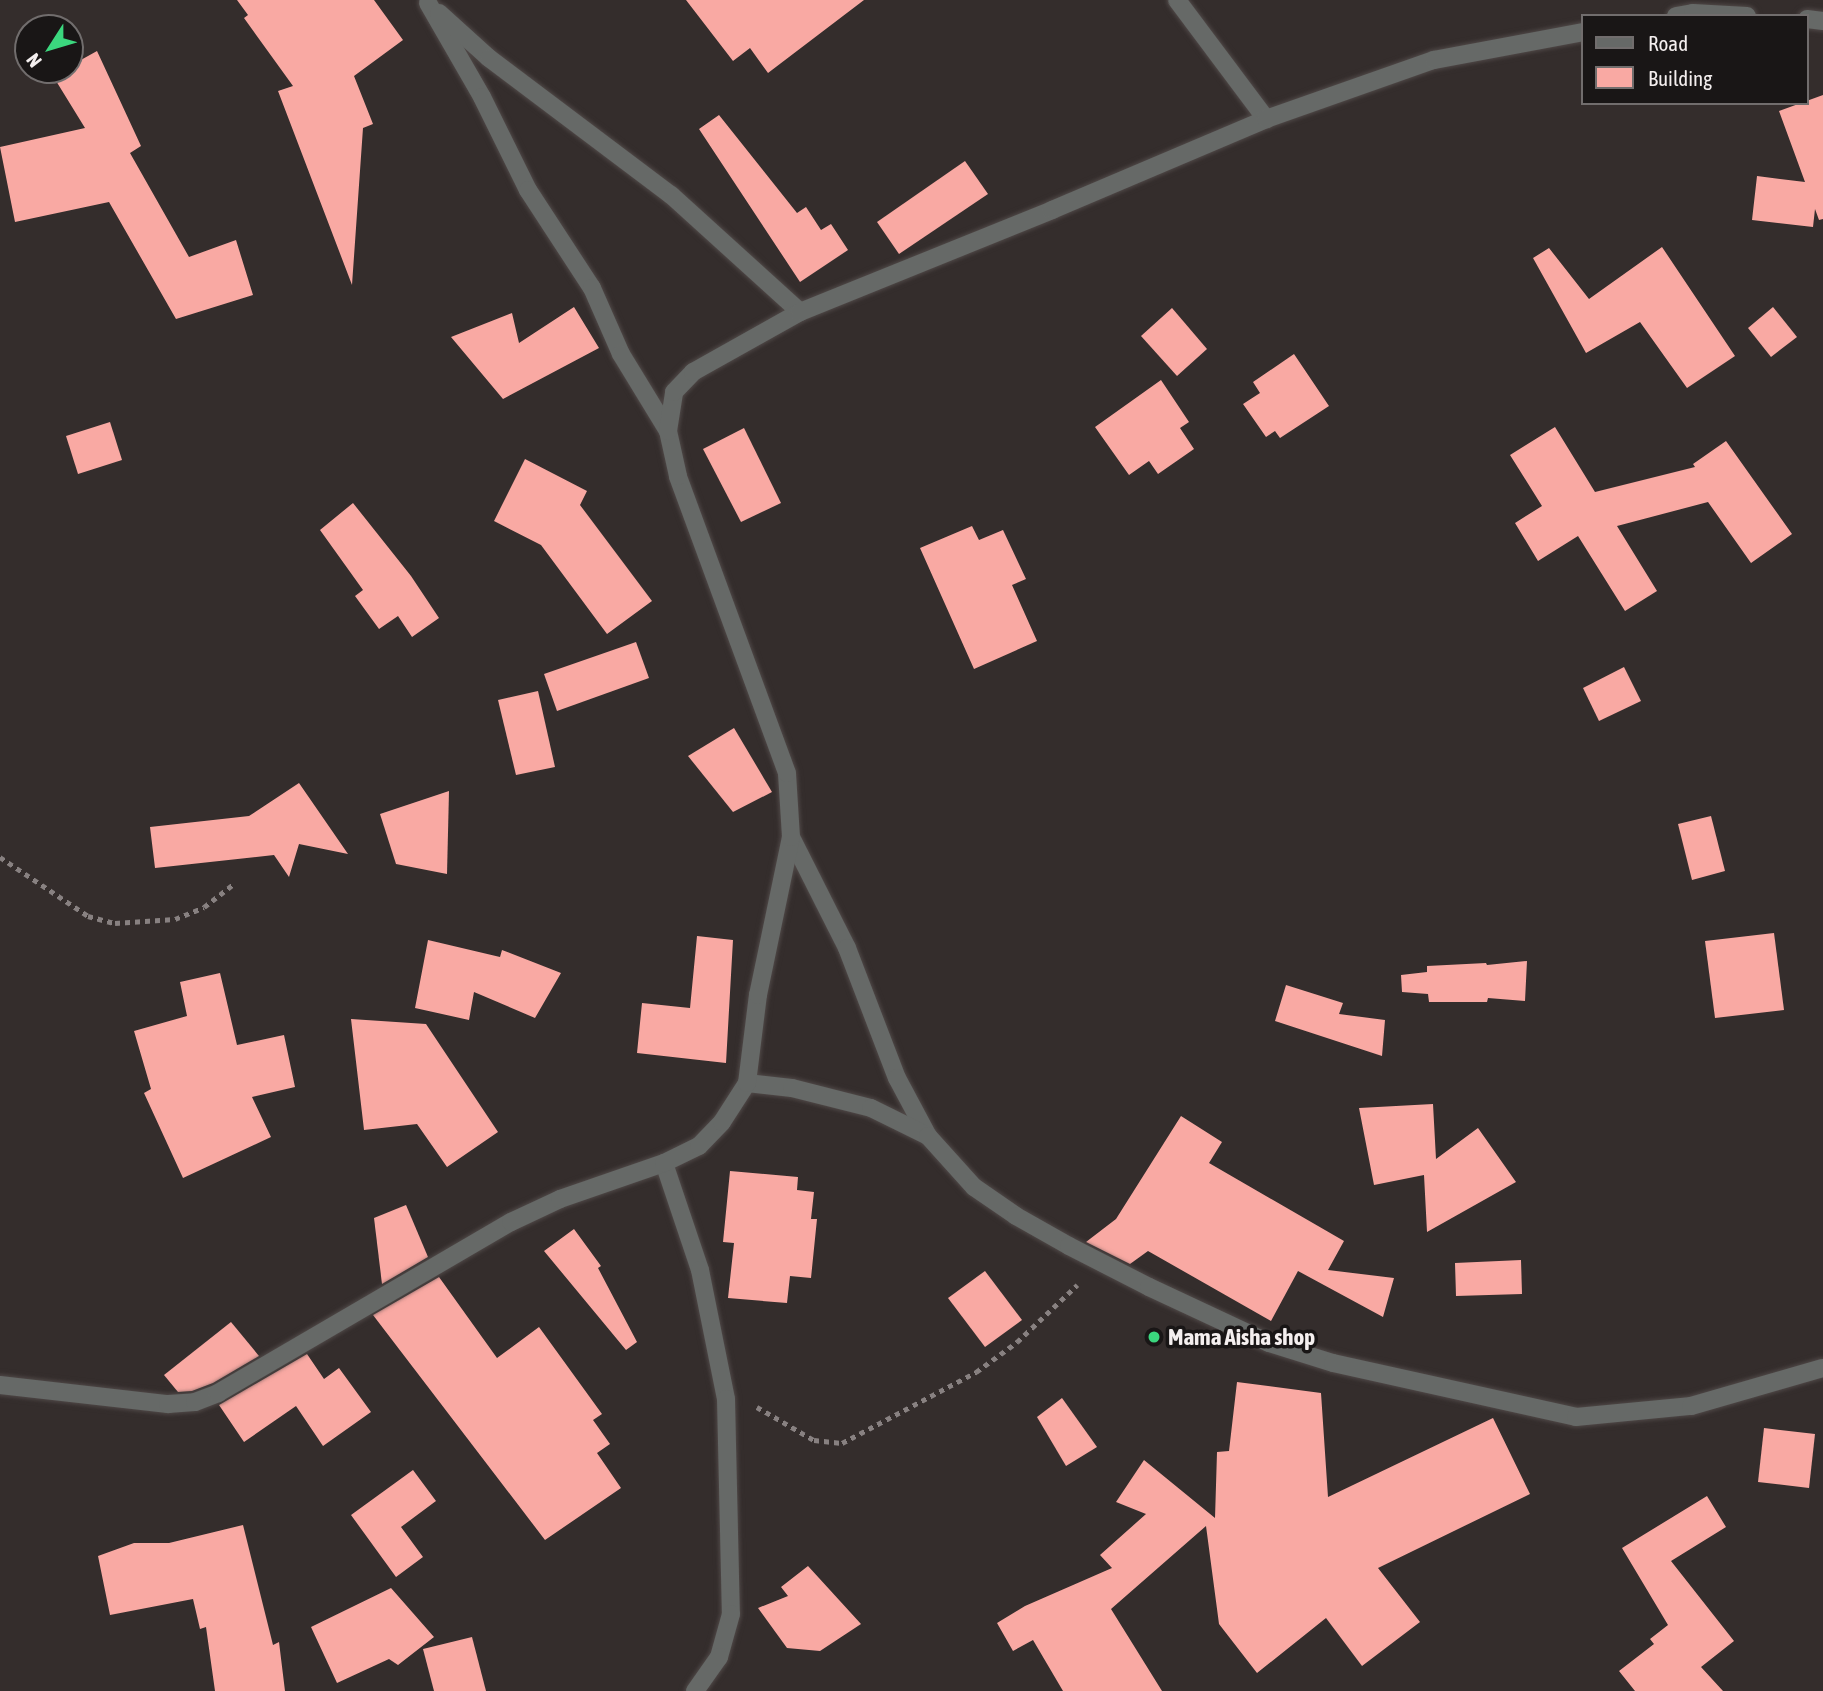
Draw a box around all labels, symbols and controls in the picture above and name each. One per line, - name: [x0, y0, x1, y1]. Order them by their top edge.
- north arrow: [14, 14, 84, 84]
- legend: [1582, 14, 1809, 105]
- text: Road: [1648, 31, 1688, 55]
- text: N: [22, 49, 46, 72]
- text: Building: [1648, 66, 1712, 90]
- place label: Mama Aisha shop: [1168, 1323, 1315, 1351]
- marker: Mama Aisha shop: [1146, 1329, 1162, 1345]

